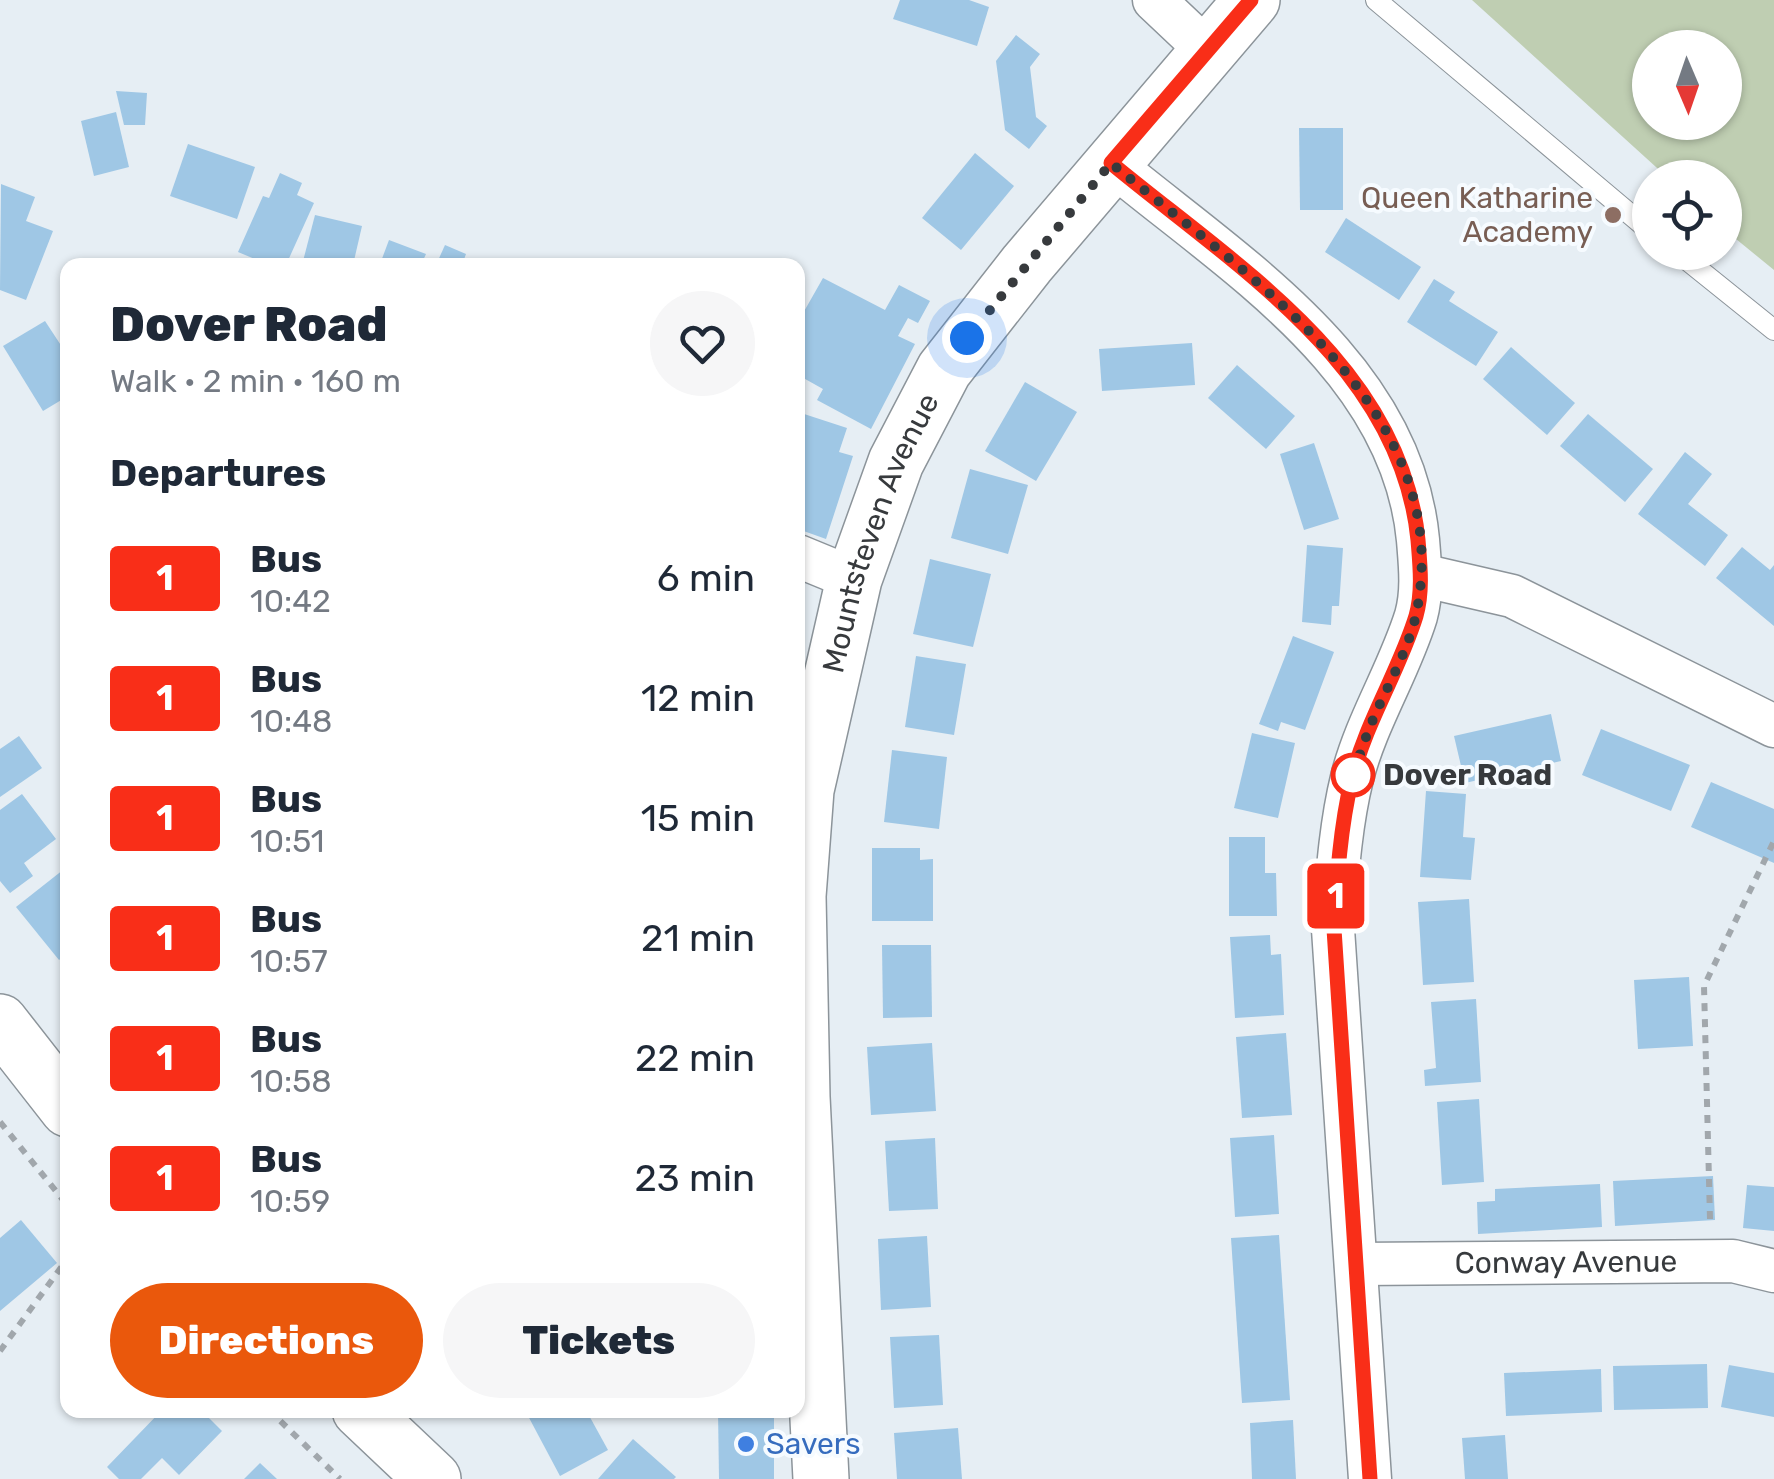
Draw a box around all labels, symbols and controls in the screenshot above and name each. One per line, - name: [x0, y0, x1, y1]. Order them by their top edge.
- north arrow: [1632, 30, 1742, 140]
- map controls: [1632, 30, 1742, 270]
- button: locate: [1632, 160, 1742, 270]
- place label: Queen Katharine Academy: [1361, 180, 1593, 250]
- marker: Queen Katharine Academy: [1602, 204, 1624, 226]
- button: heart: [650, 291, 755, 396]
- text: Dover Road: [110, 296, 387, 353]
- your location: [942, 313, 992, 363]
- text: Walk · 2 min · 160 m: [110, 362, 401, 400]
- street label: Mountsteven Avenue: [815, 387, 947, 676]
- text: Departures: [110, 450, 326, 496]
- text: Bus: [250, 536, 322, 582]
- text: 6 min: [657, 555, 755, 601]
- text: 1: [156, 557, 174, 599]
- text: 10:42: [250, 582, 331, 620]
- text: Bus: [250, 656, 322, 702]
- text: 12 min: [641, 675, 755, 721]
- text: 1: [156, 677, 174, 719]
- text: 10:48: [250, 702, 332, 740]
- marker: Dover Road: [1332, 754, 1374, 796]
- place label: Dover Road: [1383, 757, 1552, 793]
- text: Bus: [250, 776, 322, 822]
- text: 15 min: [641, 795, 755, 841]
- text: 1: [156, 797, 174, 839]
- text: 10:51: [250, 822, 324, 860]
- line badge: 1: [1304, 864, 1368, 928]
- text: 1: [1327, 875, 1345, 917]
- text: Bus: [250, 896, 322, 942]
- text: 21 min: [641, 915, 755, 961]
- text: 1: [156, 917, 174, 959]
- text: 10:57: [250, 942, 328, 980]
- text: Bus: [250, 1016, 322, 1062]
- text: 22 min: [635, 1035, 755, 1081]
- text: 1: [156, 1037, 174, 1079]
- text: 10:58: [250, 1062, 332, 1100]
- text: Bus: [250, 1136, 322, 1182]
- text: 23 min: [635, 1155, 755, 1201]
- text: 1: [156, 1157, 174, 1199]
- text: 10:59: [250, 1182, 330, 1220]
- street label: Conway Avenue: [1455, 1243, 1677, 1281]
- button: Directions: [110, 1283, 423, 1398]
- button: Tickets: [443, 1283, 755, 1398]
- place label: Savers: [766, 1426, 860, 1462]
- marker: Savers: [735, 1433, 757, 1455]

